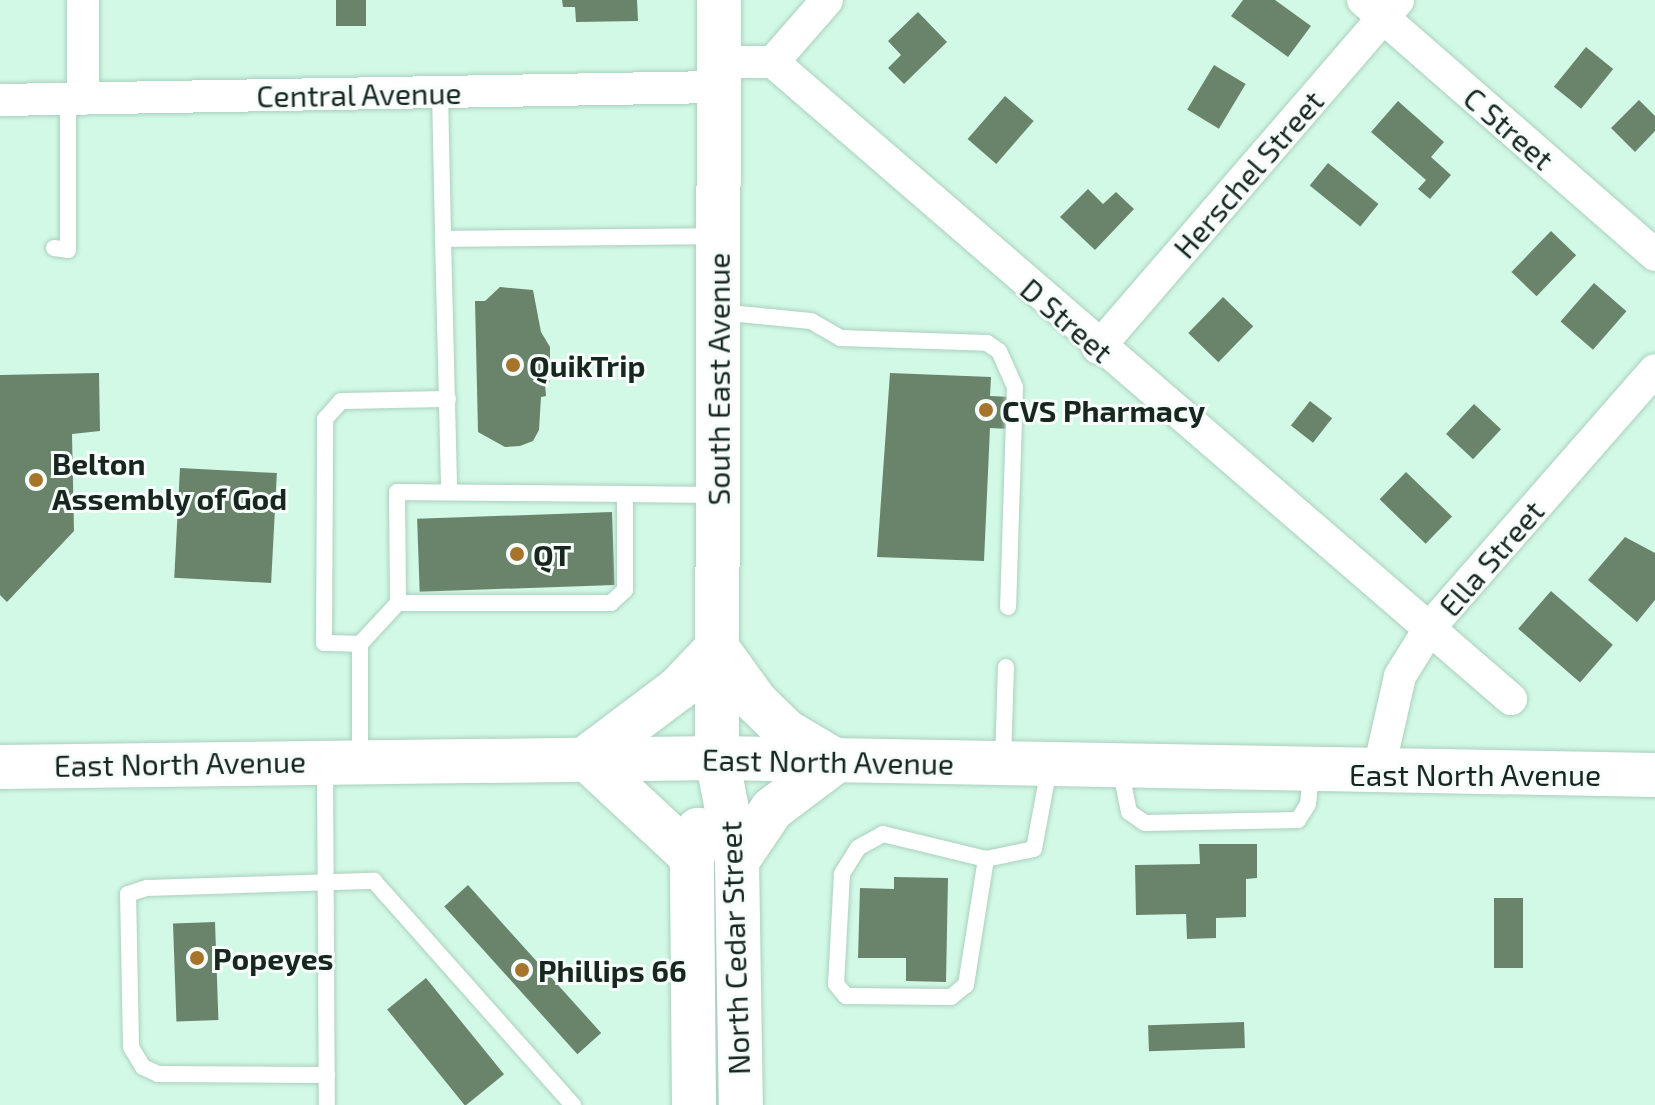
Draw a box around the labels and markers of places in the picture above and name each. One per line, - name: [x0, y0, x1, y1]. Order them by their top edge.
- place label: QuikTrip: [529, 347, 645, 383]
- marker: QuikTrip: [504, 356, 522, 374]
- place label: CVS Pharmacy: [1002, 392, 1205, 428]
- marker: CVS Pharmacy: [977, 401, 995, 419]
- place label: Belton Assembly of God: [52, 445, 288, 516]
- marker: Belton Assembly of God: [27, 471, 45, 489]
- place label: QT: [533, 536, 571, 572]
- marker: QT: [508, 545, 526, 563]
- place label: Popeyes: [213, 940, 333, 976]
- marker: Popeyes: [188, 949, 206, 967]
- place label: Phillips 66: [538, 952, 687, 988]
- marker: Phillips 66: [513, 961, 531, 979]

